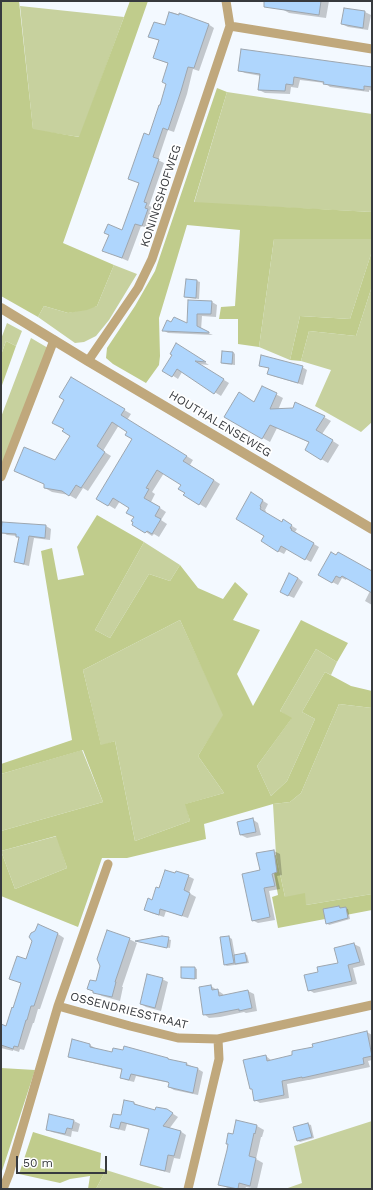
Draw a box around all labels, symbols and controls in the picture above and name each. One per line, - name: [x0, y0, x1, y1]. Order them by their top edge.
- street label: KONINGSHOFWEG: [138, 143, 184, 249]
- street label: HOUTHALENSEWEG: [166, 388, 274, 460]
- street label: OSSENDRIESSTRAAT: [69, 989, 189, 1033]
- scale bar: [18, 1148, 109, 1174]
- text: 50 m: [23, 1156, 53, 1170]

